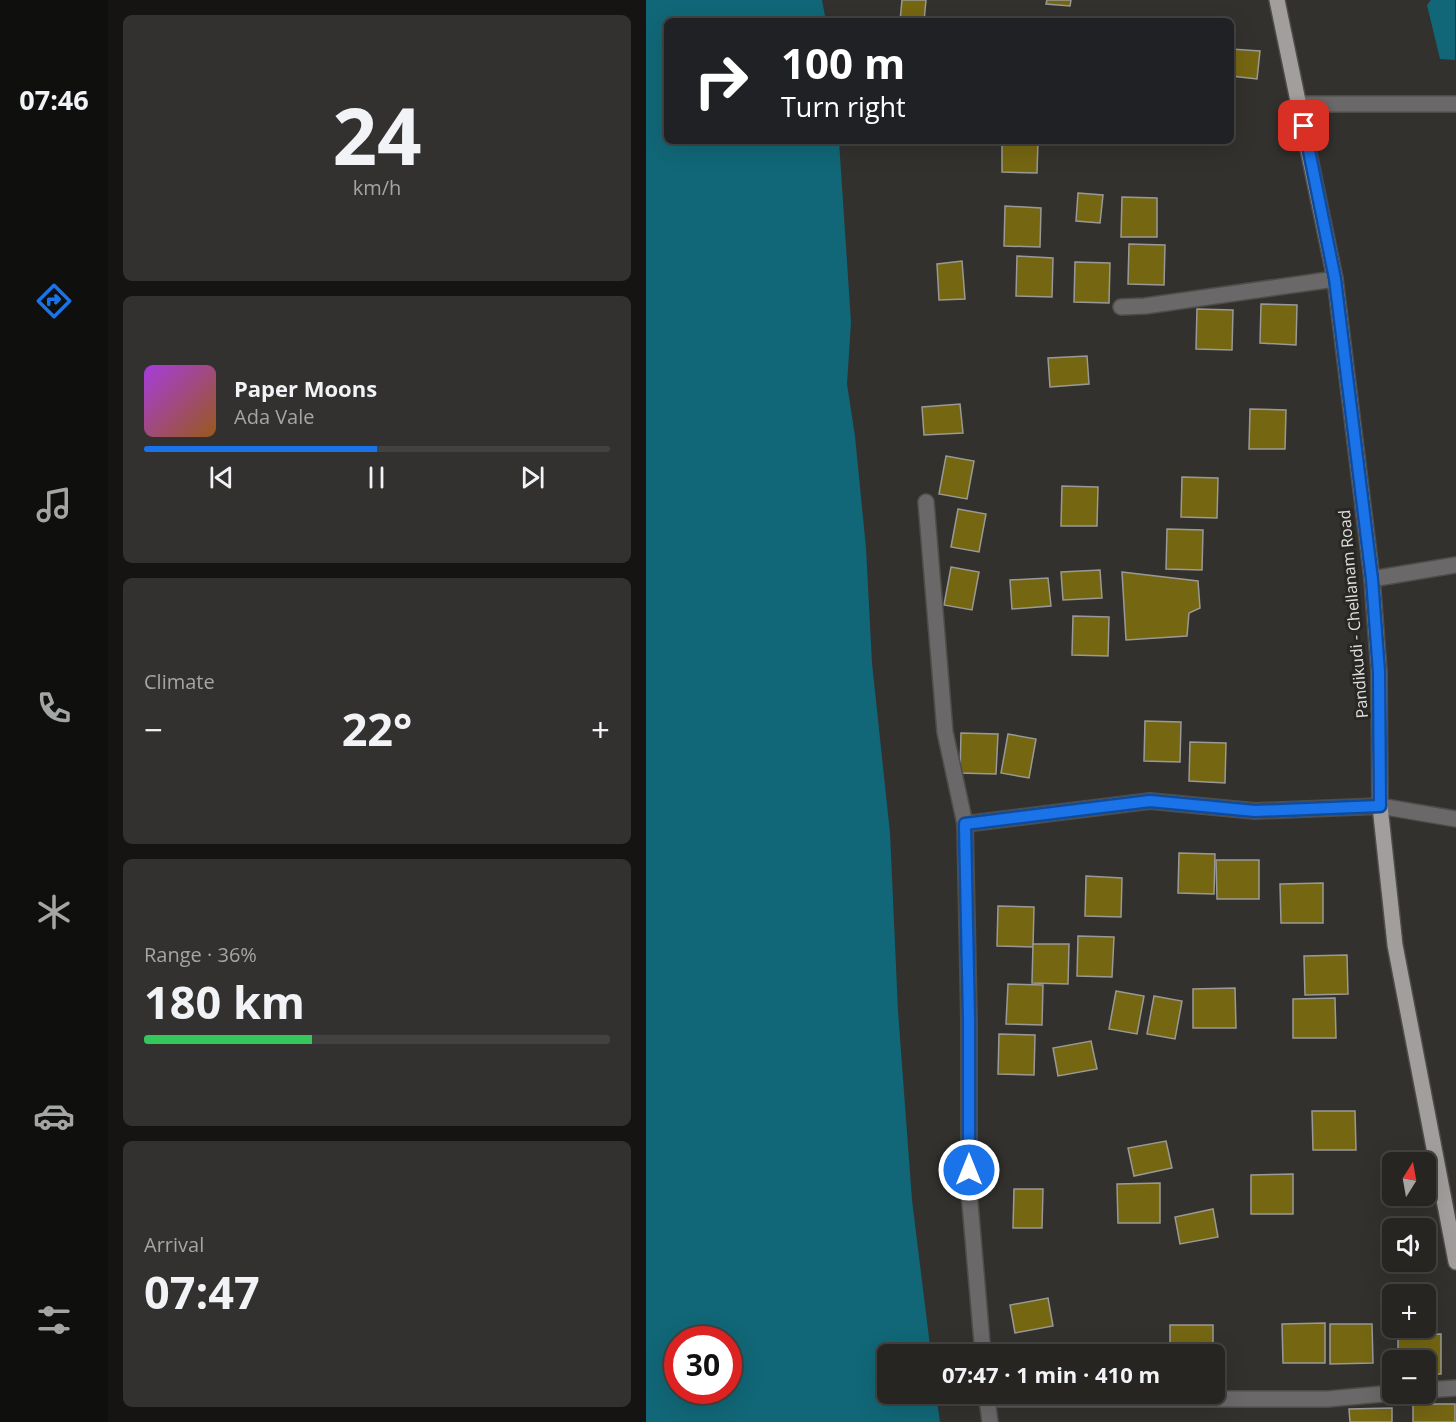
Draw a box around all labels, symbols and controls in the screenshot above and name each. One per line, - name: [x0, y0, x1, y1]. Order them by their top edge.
- text: 100 m: [781, 34, 905, 91]
- icon: right: [682, 42, 760, 120]
- text: 07:46: [19, 81, 89, 118]
- text: 24: [332, 82, 422, 188]
- text: Turn right: [781, 88, 906, 125]
- pin: [1278, 100, 1329, 151]
- icon: arrive: [1287, 109, 1320, 142]
- text: km/h: [353, 174, 401, 201]
- icon: directions: [33, 280, 75, 322]
- text: Paper Moons: [234, 373, 377, 403]
- text: Ada Vale: [234, 403, 315, 430]
- icon: previous: [205, 461, 238, 494]
- icon: pause: [360, 461, 393, 494]
- icon: next: [516, 461, 549, 494]
- icon: music: [33, 484, 75, 526]
- street label: Pandikudi - Chellanam Road: [1333, 509, 1373, 719]
- text: Climate: [144, 668, 215, 695]
- icon: phone: [33, 687, 75, 729]
- text: 22°: [342, 698, 412, 759]
- text: −: [144, 707, 163, 752]
- text: +: [591, 707, 610, 752]
- icon: climate: [33, 891, 75, 933]
- text: Range · 36%: [144, 941, 257, 968]
- text: 180 km: [144, 971, 305, 1032]
- icon: car: [33, 1095, 75, 1137]
- position arrow: [937, 1138, 1001, 1202]
- north arrow: [1382, 1152, 1436, 1206]
- map controls: [1382, 1152, 1436, 1404]
- button: sound: [1382, 1218, 1436, 1272]
- text: Arrival: [144, 1231, 204, 1258]
- text: 07:47: [144, 1261, 260, 1322]
- button: +: [1382, 1284, 1436, 1338]
- icon: filters: [33, 1299, 75, 1341]
- speed limit sign: 30: [664, 1326, 742, 1404]
- button: −: [1382, 1350, 1436, 1404]
- text: 07:47 · 1 min · 410 m: [942, 1359, 1160, 1389]

